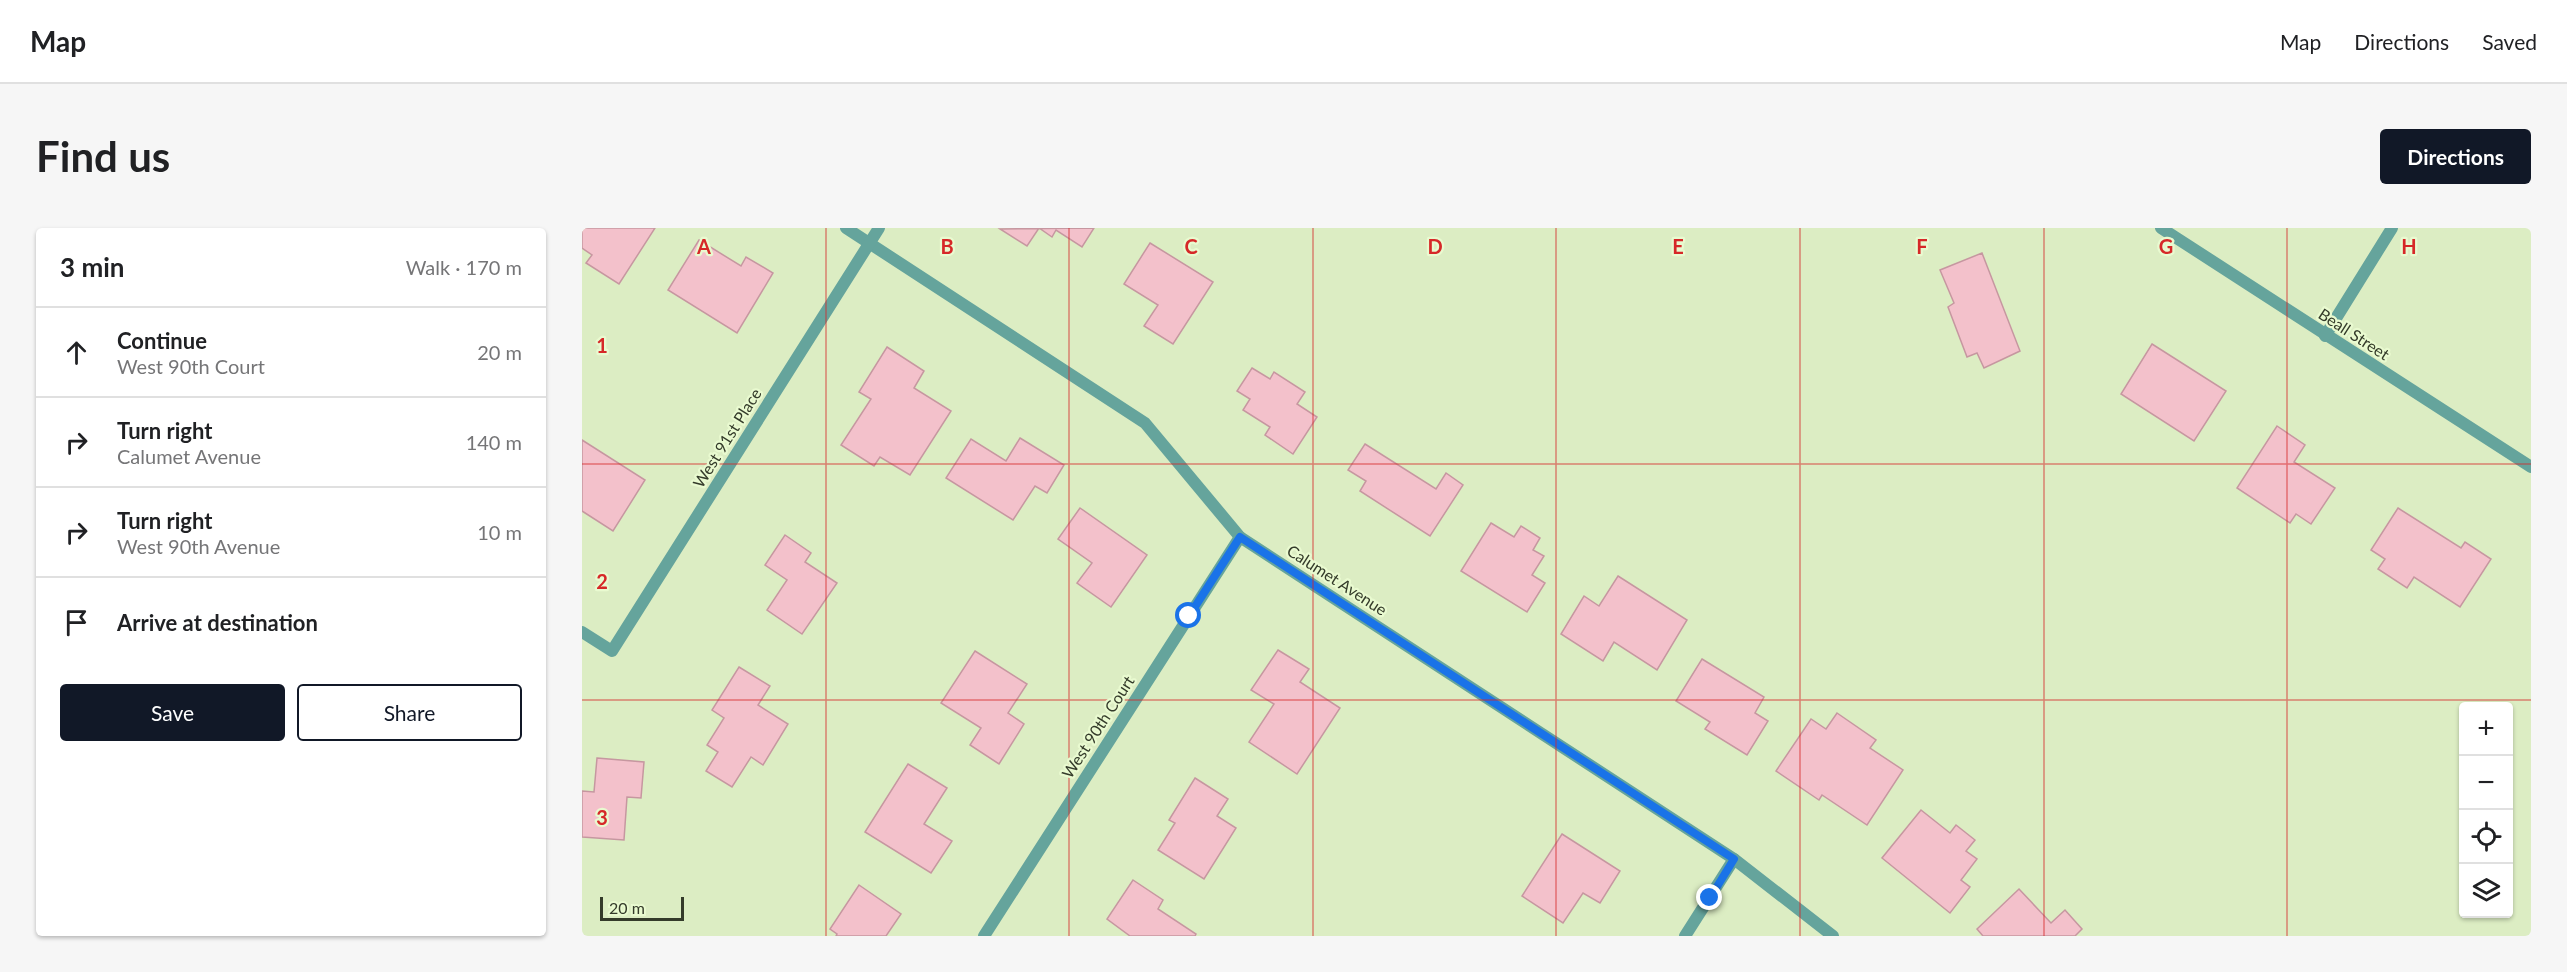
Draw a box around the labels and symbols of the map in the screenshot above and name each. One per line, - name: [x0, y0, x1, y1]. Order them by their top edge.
- text: A: [696, 234, 711, 258]
- text: B: [940, 234, 954, 258]
- text: C: [1184, 234, 1198, 258]
- text: D: [1427, 234, 1443, 258]
- text: E: [1672, 234, 1684, 258]
- text: F: [1916, 234, 1928, 258]
- text: G: [2159, 234, 2173, 258]
- text: H: [2401, 234, 2417, 258]
- street label: Beall Street: [2315, 304, 2393, 364]
- text: 1: [596, 333, 608, 357]
- street label: West 91st Place: [688, 385, 765, 491]
- street label: Calumet Avenue: [1284, 540, 1391, 619]
- text: 2: [596, 569, 608, 593]
- route start: [1175, 602, 1201, 628]
- street label: West 90th Court: [1057, 672, 1138, 782]
- text: 3: [596, 805, 608, 829]
- route end: [1696, 884, 1722, 910]
- scale bar: [600, 894, 684, 922]

